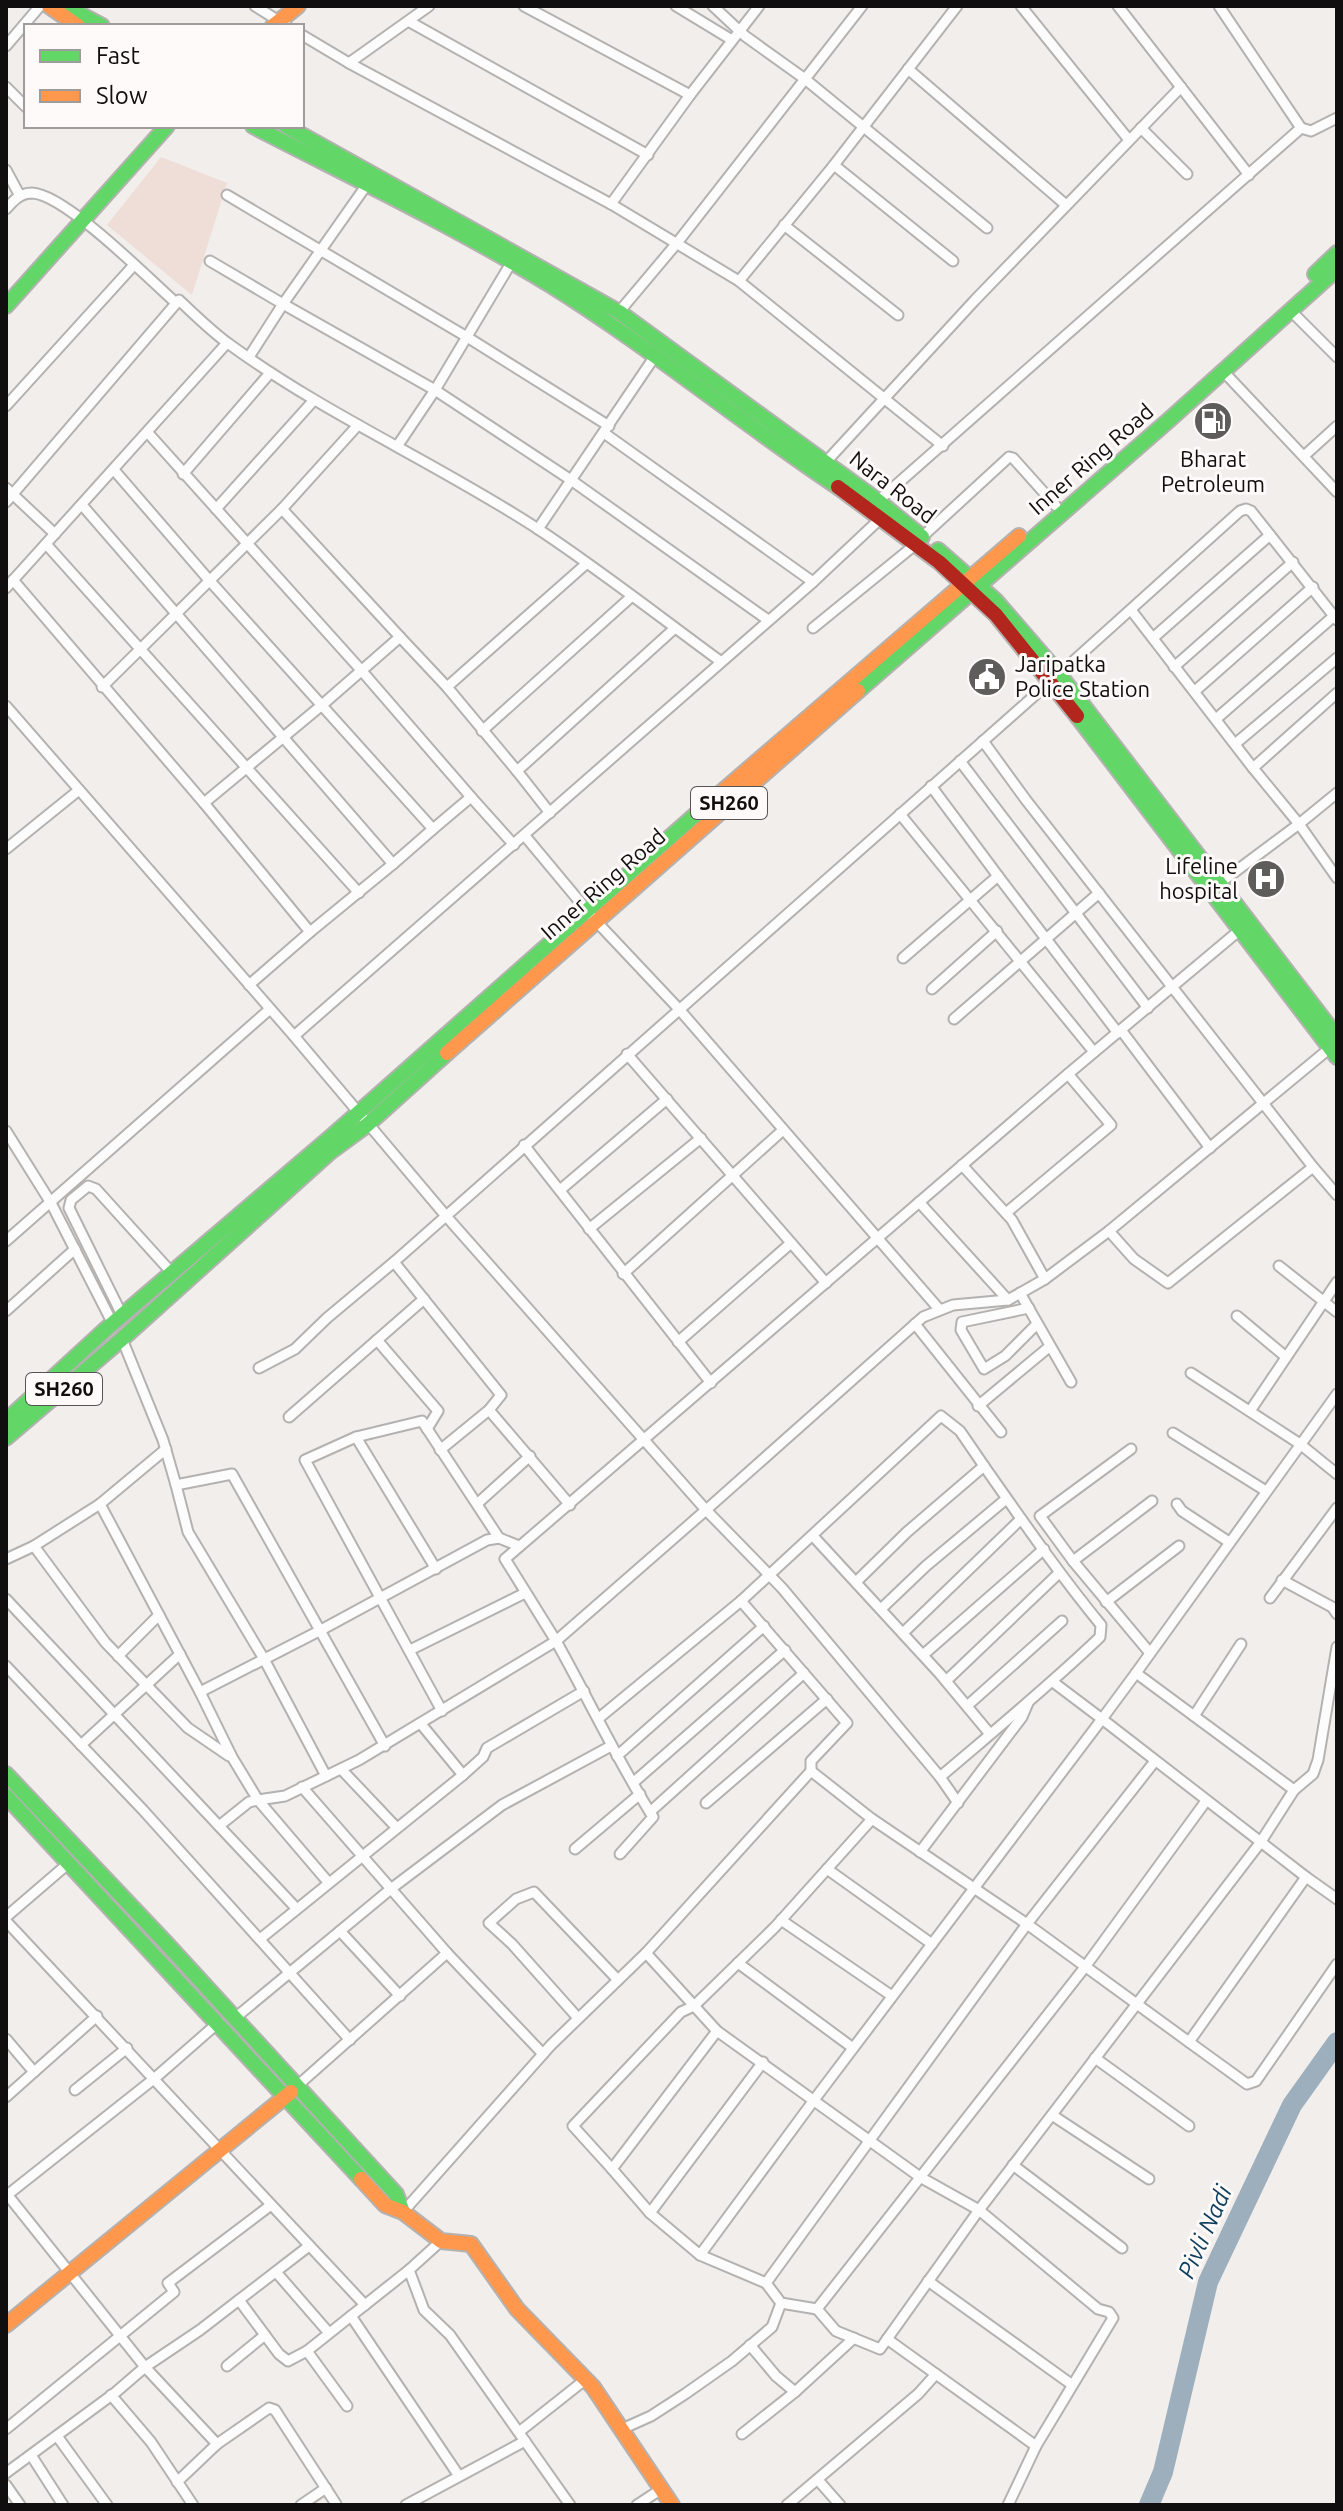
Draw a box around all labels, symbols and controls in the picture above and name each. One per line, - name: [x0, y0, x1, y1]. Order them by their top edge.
- legend: [24, 24, 304, 128]
- text: Fast: [96, 42, 140, 69]
- text: Slow: [96, 82, 148, 109]
- street label: Inner Ring Road: [1023, 398, 1158, 519]
- fuel station icon: Bharat Petroleum: [1192, 400, 1234, 442]
- street label: Nara Road: [845, 445, 941, 528]
- place label: Bharat Petroleum: [1161, 446, 1265, 496]
- place label: Jaripatka Police Station: [1015, 651, 1150, 701]
- public building icon: Jaripatka Police Station: [966, 656, 1008, 698]
- road number: SH260: [691, 787, 767, 819]
- street label: Inner Ring Road: [535, 823, 670, 944]
- place label: Lifeline hospital: [1159, 853, 1238, 903]
- hospital icon: Lifeline hospital: [1245, 858, 1287, 900]
- road number: SH260: [26, 1373, 102, 1405]
- water label: Pivli Nadi: [1172, 2180, 1237, 2282]

